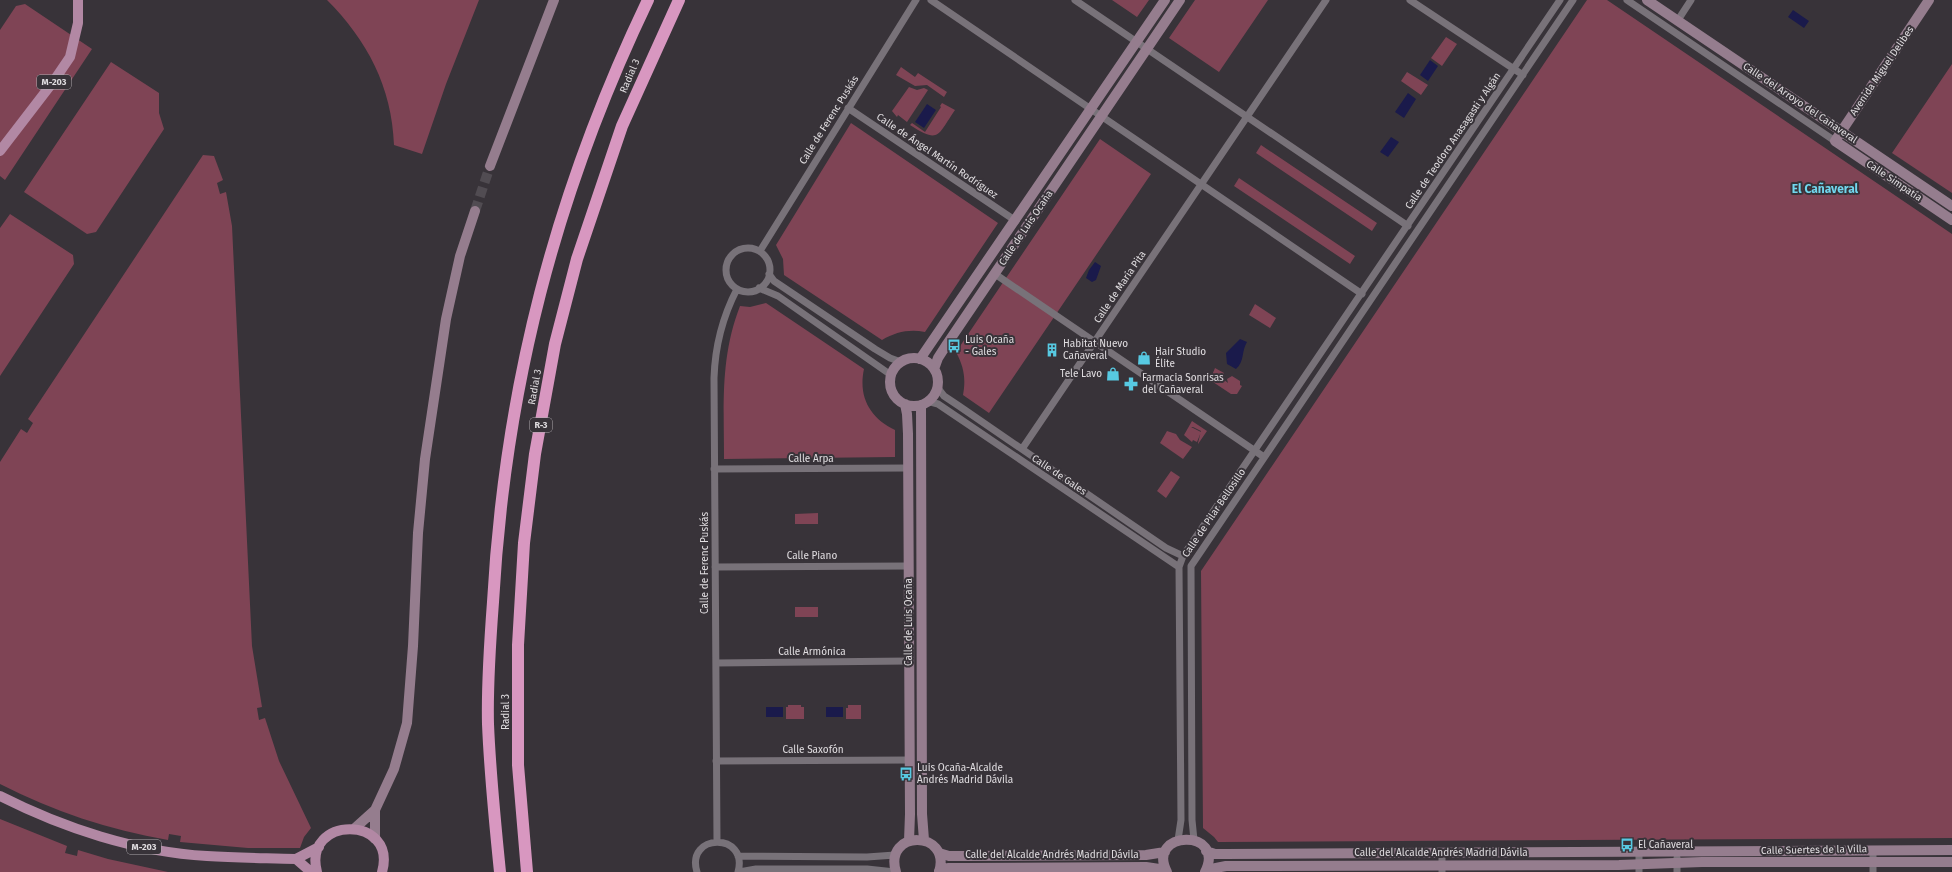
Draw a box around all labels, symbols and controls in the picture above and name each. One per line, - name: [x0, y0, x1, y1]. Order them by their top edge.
- street label: Avenida Miguel Delibes: [1848, 24, 1917, 118]
- street label: Radial 3: [617, 57, 643, 95]
- street label: Calle del Arroyo del Cañaveral: [1741, 60, 1859, 146]
- street label: Calle de Teodoro Anasagasti y Algán: [1403, 70, 1503, 212]
- street label: Calle de Ferenc Puskás: [797, 73, 861, 166]
- road number: M-203: [37, 75, 71, 89]
- street label: Calle de Ángel Martín Rodríguez: [874, 109, 1002, 201]
- street label: Calle Simpatía: [1864, 157, 1925, 204]
- district label: El Cañaveral: [1792, 182, 1859, 196]
- street label: Calle de Luis Ocaña: [996, 188, 1056, 268]
- street label: Calle de María Pita: [1091, 248, 1149, 325]
- place label: Luis Ocaña - Gales: [965, 334, 1014, 358]
- bus stop icon: Luis Ocaña - Gales: [946, 338, 962, 354]
- place label: Habitat Nuevo Cañaveral: [1063, 338, 1128, 362]
- building icon: Habitat Nuevo Cañaveral: [1044, 342, 1060, 358]
- place label: Hair Studio Élite: [1155, 346, 1206, 370]
- shop icon: Hair Studio Élite: [1136, 350, 1152, 366]
- shop icon: Tele Lavo: [1105, 366, 1121, 382]
- street label: Radial 3: [526, 368, 544, 406]
- place label: Tele Lavo: [1060, 368, 1102, 380]
- place label: Farmacia Sonrisas del Cañaveral: [1142, 372, 1224, 396]
- pharmacy icon: Farmacia Sonrisas del Cañaveral: [1123, 376, 1139, 392]
- road number: R-3: [530, 418, 552, 432]
- street label: Calle de Gales: [1029, 452, 1089, 498]
- street label: Calle Arpa: [788, 453, 834, 465]
- street label: Calle de Pilar Bellosillo: [1180, 466, 1248, 560]
- street label: Calle de Ferenc Puskás: [699, 512, 711, 614]
- street label: Calle Piano: [787, 550, 837, 562]
- street label: Calle de Luis Ocaña: [903, 578, 915, 666]
- street label: Calle Armónica: [778, 646, 846, 658]
- street label: Radial 3: [500, 694, 512, 730]
- street label: Calle Saxofón: [782, 744, 844, 756]
- place label: Luis Ocaña-Alcalde Andrés Madrid Dávila: [917, 762, 1013, 786]
- bus stop icon: Luis Ocaña-Alcalde Andrés Madrid Dávila: [898, 766, 914, 782]
- bus stop icon: El Cañaveral: [1619, 837, 1635, 853]
- place label: El Cañaveral: [1638, 839, 1693, 851]
- road number: M-203: [127, 840, 161, 854]
- street label: Calle Suertes de la Villa: [1761, 843, 1867, 857]
- street label: Calle del Alcalde Andrés Madrid Dávila: [1354, 847, 1528, 859]
- street label: Calle del Alcalde Andrés Madrid Dávila: [965, 849, 1139, 861]

